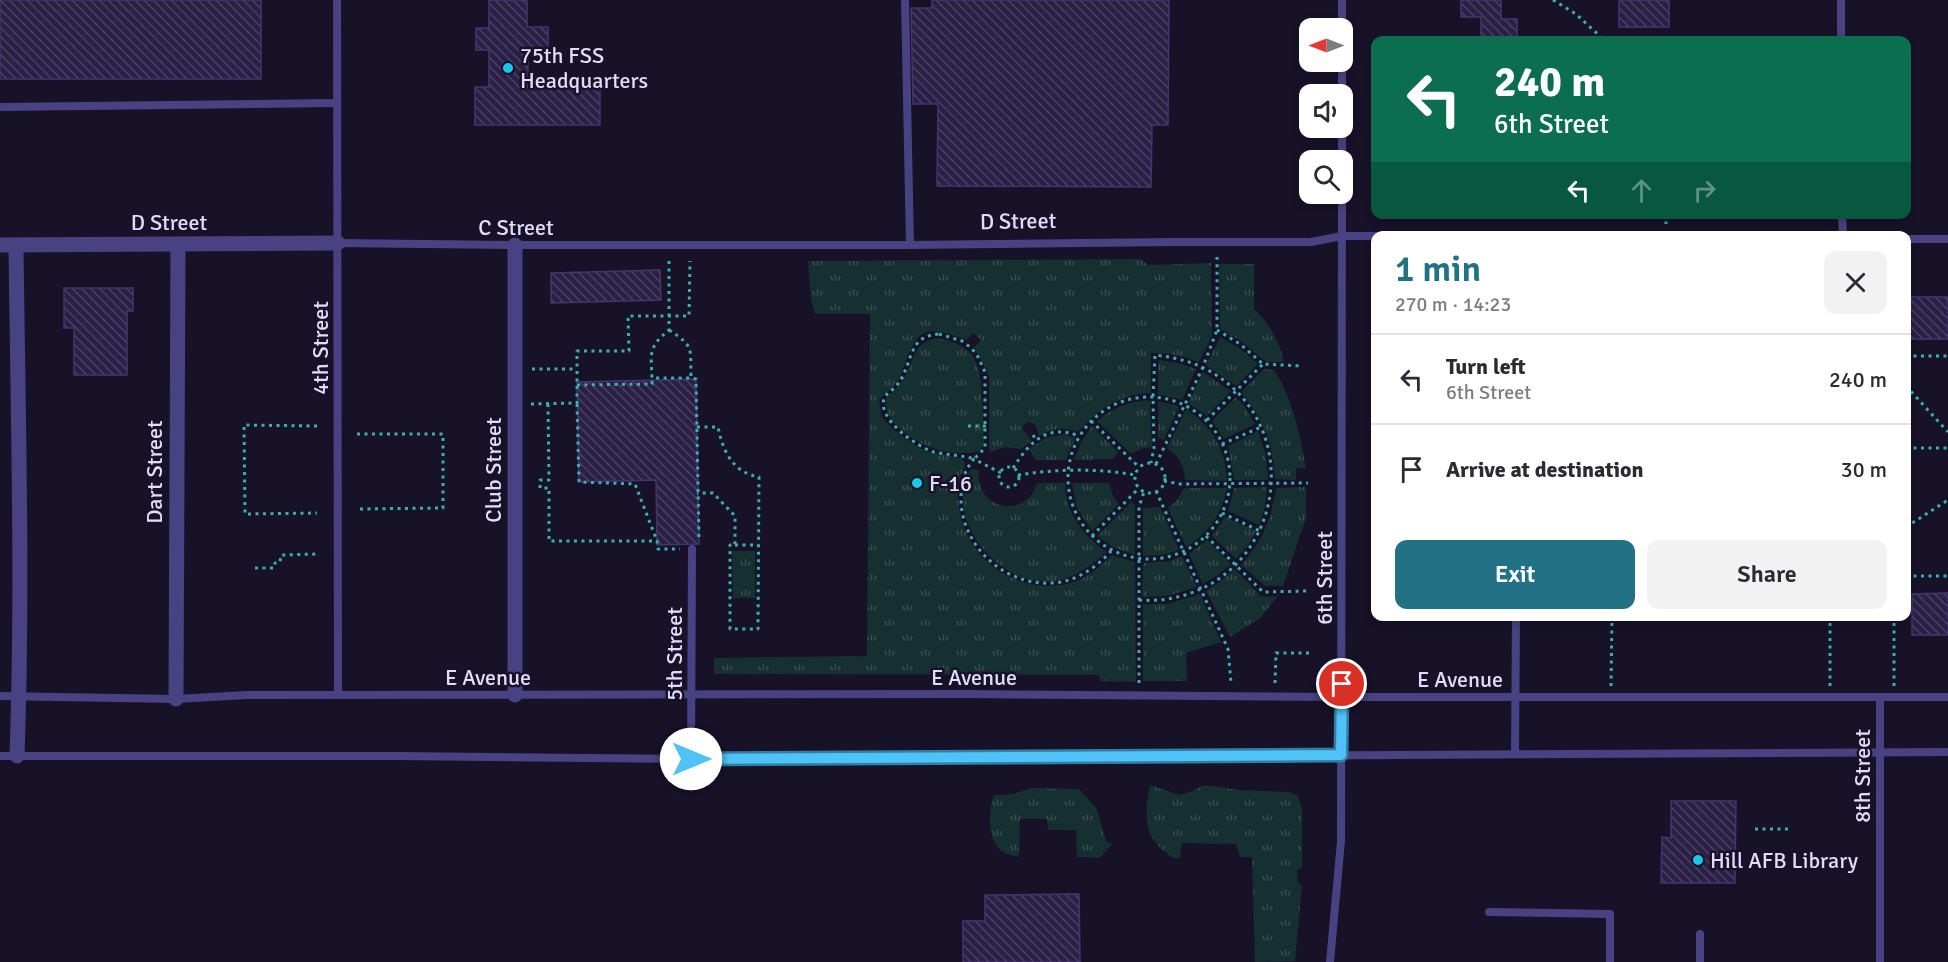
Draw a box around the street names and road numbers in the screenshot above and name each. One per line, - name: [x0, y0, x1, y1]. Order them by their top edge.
- street label: D Street: [980, 207, 1057, 235]
- street label: D Street: [131, 209, 208, 236]
- street label: C Street: [478, 214, 554, 241]
- street label: 4th Street: [307, 301, 334, 395]
- street label: Club Street: [480, 417, 507, 523]
- street label: Dart Street: [141, 420, 168, 524]
- street label: 6th Street: [1311, 531, 1338, 625]
- street label: 5th Street: [661, 607, 688, 701]
- street label: E Avenue: [445, 664, 531, 691]
- street label: E Avenue: [931, 664, 1017, 691]
- street label: E Avenue: [1417, 666, 1503, 693]
- street label: 8th Street: [1849, 729, 1876, 823]

